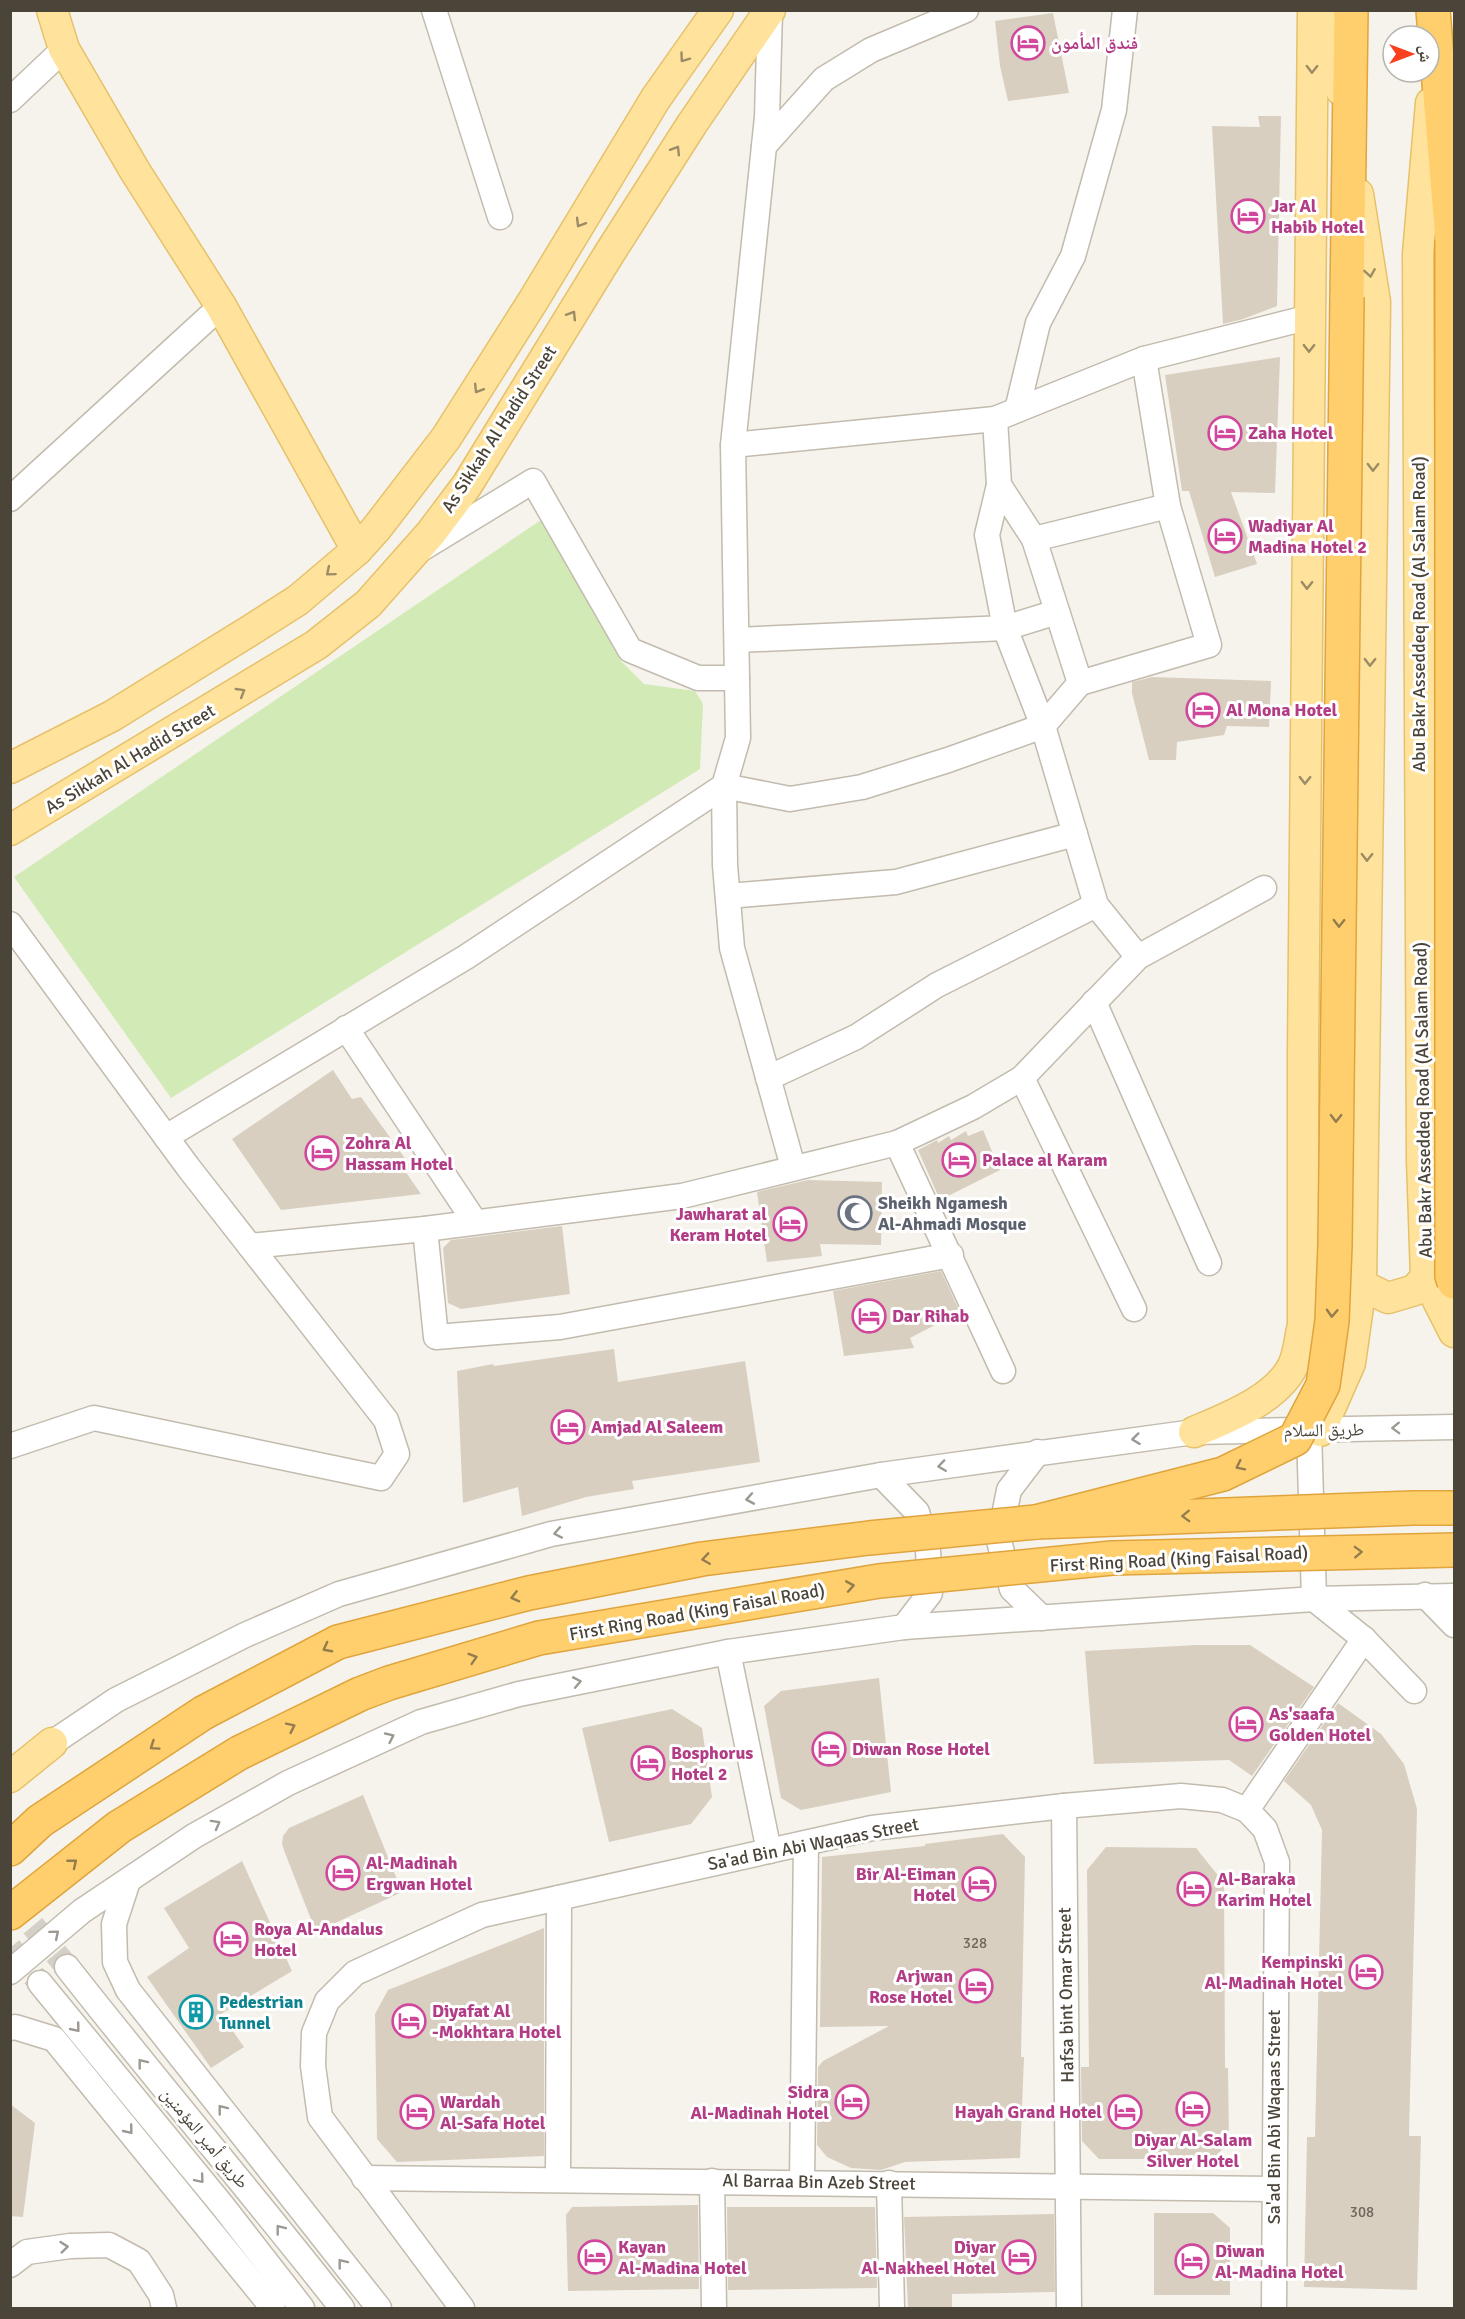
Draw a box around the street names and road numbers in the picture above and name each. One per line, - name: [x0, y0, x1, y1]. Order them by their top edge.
- street label: As Sikkah Al Hadid Street: [437, 341, 561, 517]
- street label: Abu Bakr Asseddeq Road (Al Salam Road): [1408, 456, 1430, 772]
- street label: As Sikkah Al Hadid Street: [41, 699, 219, 819]
- street label: Abu Bakr Asseddeq Road (Al Salam Road): [1409, 942, 1437, 1258]
- street label: طريق السلام: [1283, 1418, 1365, 1443]
- street label: First Ring Road (King Faisal Road): [1049, 1541, 1309, 1577]
- street label: First Ring Road (King Faisal Road): [568, 1579, 826, 1645]
- street label: Sa'ad Bin Abi Waqaas Street: [706, 1813, 920, 1875]
- street label: Hafsa bint Omar Street: [1053, 1907, 1079, 2083]
- street label: Sa'ad Bin Abi Waqaas Street: [1263, 2010, 1285, 2224]
- street label: طريق أمير المؤمنين: [156, 2083, 254, 2193]
- street label: Al Barraa Bin Azeb Street: [722, 2169, 916, 2195]

